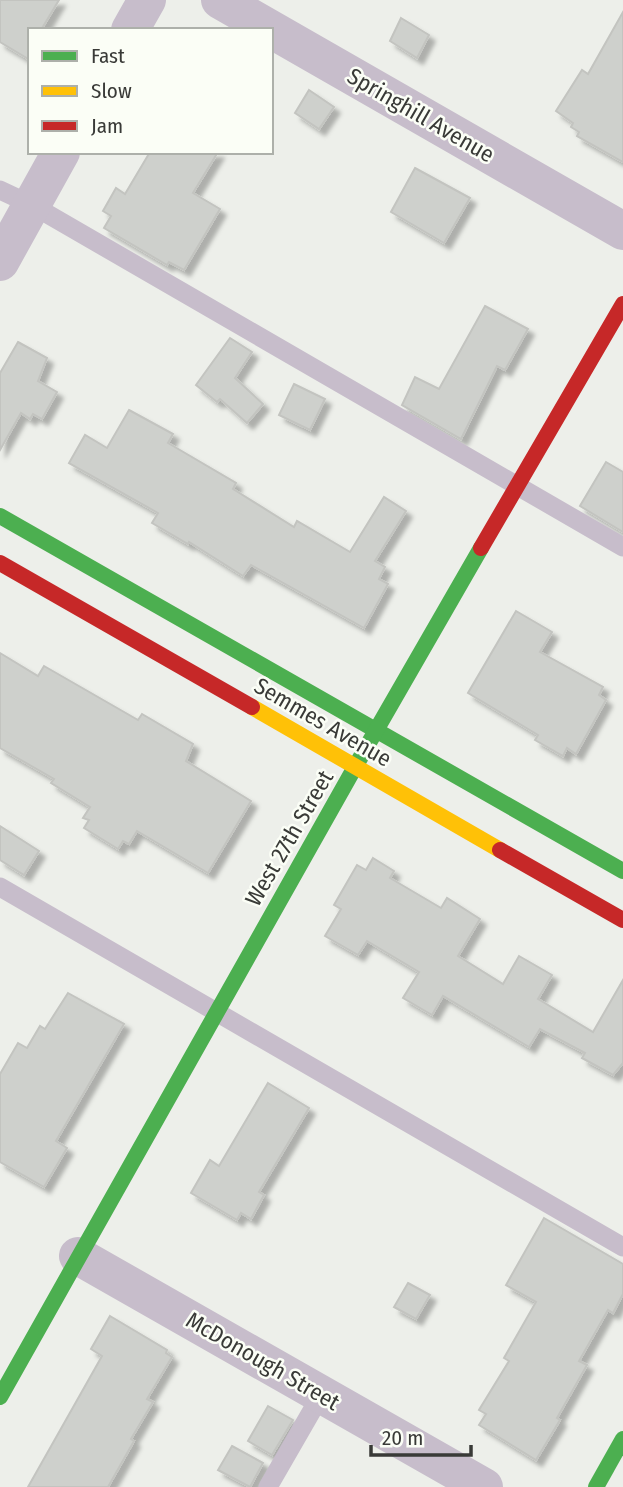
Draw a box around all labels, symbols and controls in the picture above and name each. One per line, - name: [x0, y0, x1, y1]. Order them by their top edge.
- legend: [28, 28, 273, 154]
- text: Fast: [91, 43, 125, 69]
- street label: Springhill Avenue: [343, 62, 499, 168]
- text: Slow: [91, 78, 132, 104]
- text: Jam: [91, 113, 123, 139]
- street label: Semmes Avenue: [249, 671, 397, 773]
- street label: West 27th Street: [239, 765, 339, 911]
- street label: McDonough Street: [181, 1306, 345, 1417]
- scale bar: [371, 1414, 471, 1458]
- text: 20 m: [382, 1425, 423, 1451]

